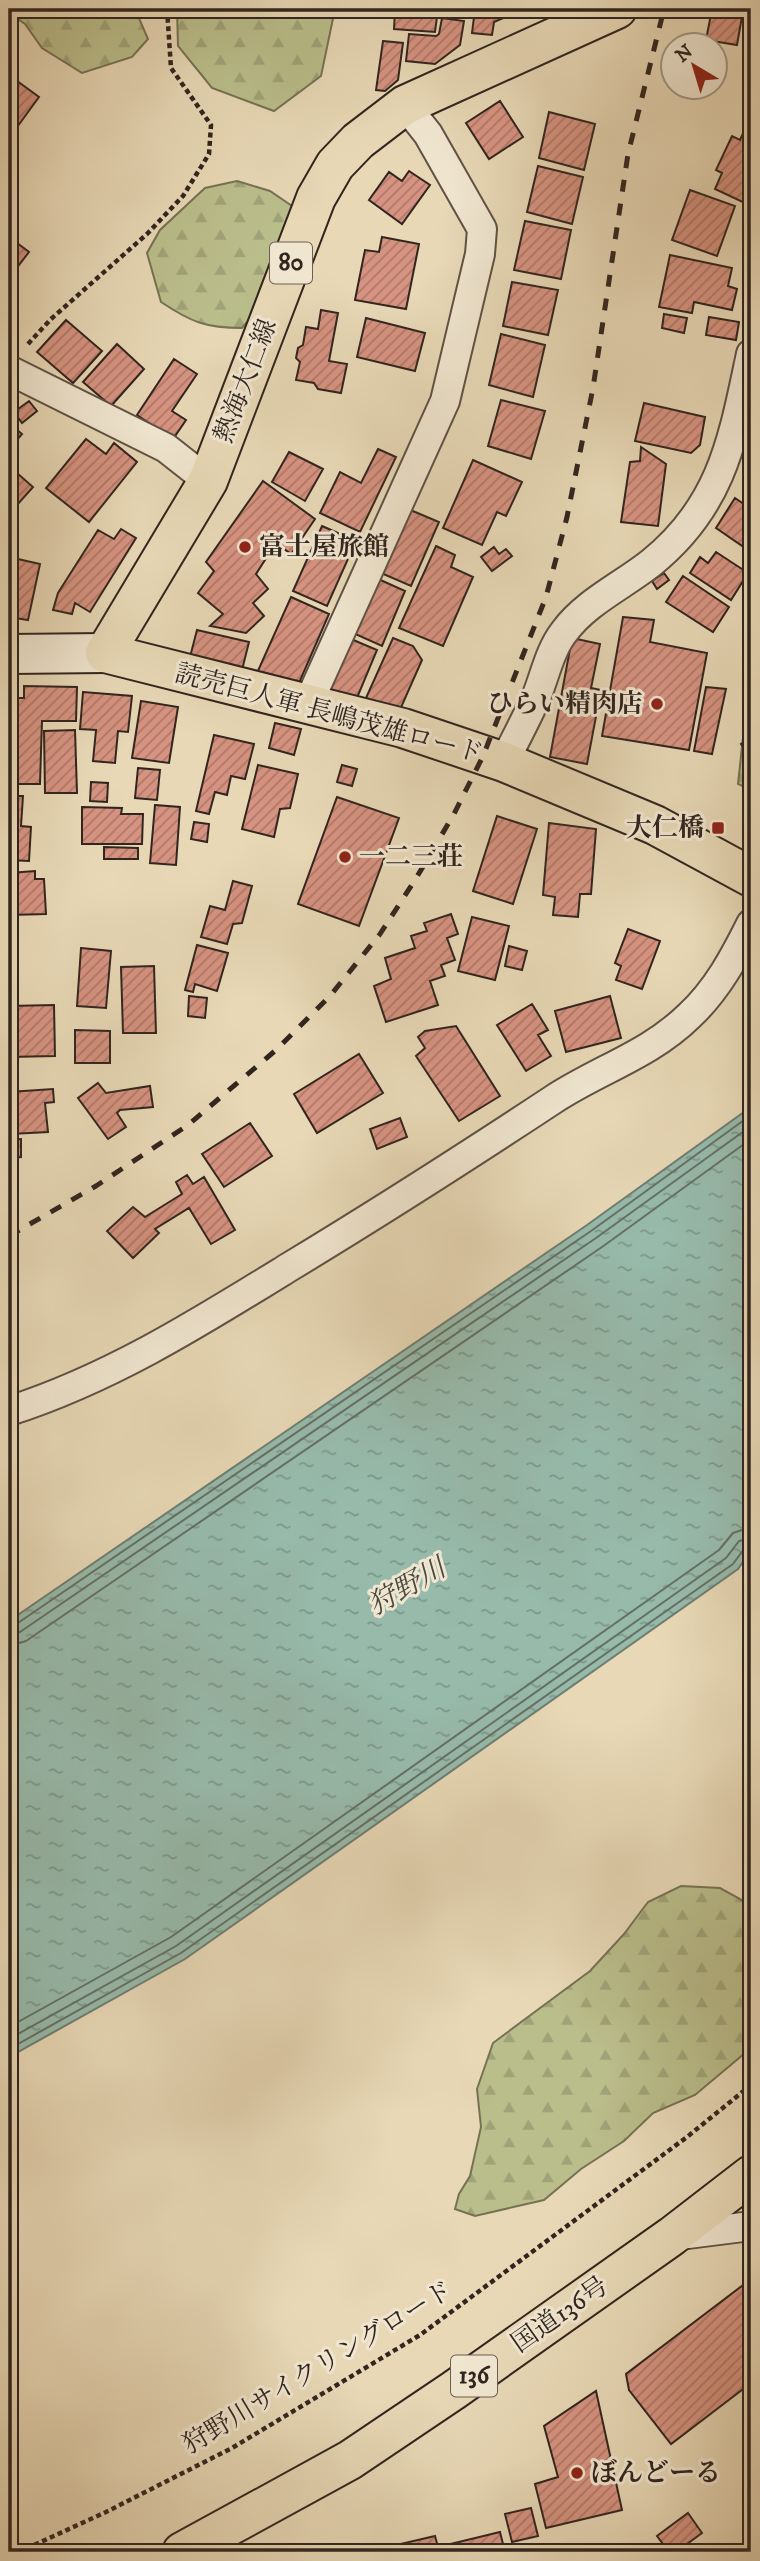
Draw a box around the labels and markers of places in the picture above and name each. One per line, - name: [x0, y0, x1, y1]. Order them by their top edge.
- place label: 富士屋旅館: [259, 531, 389, 564]
- marker: 富士屋旅館: [237, 539, 253, 555]
- place label: ひらい精肉店: [487, 688, 643, 721]
- marker: ひらい精肉店: [649, 696, 665, 712]
- place label: 大仁橋: [626, 812, 704, 845]
- marker: 大仁橋: [710, 820, 726, 836]
- place label: 一二三荘: [359, 841, 463, 874]
- marker: 一二三荘: [337, 849, 353, 865]
- place label: ぼんどーる: [591, 2457, 721, 2490]
- marker: ぼんどーる: [569, 2465, 585, 2481]

